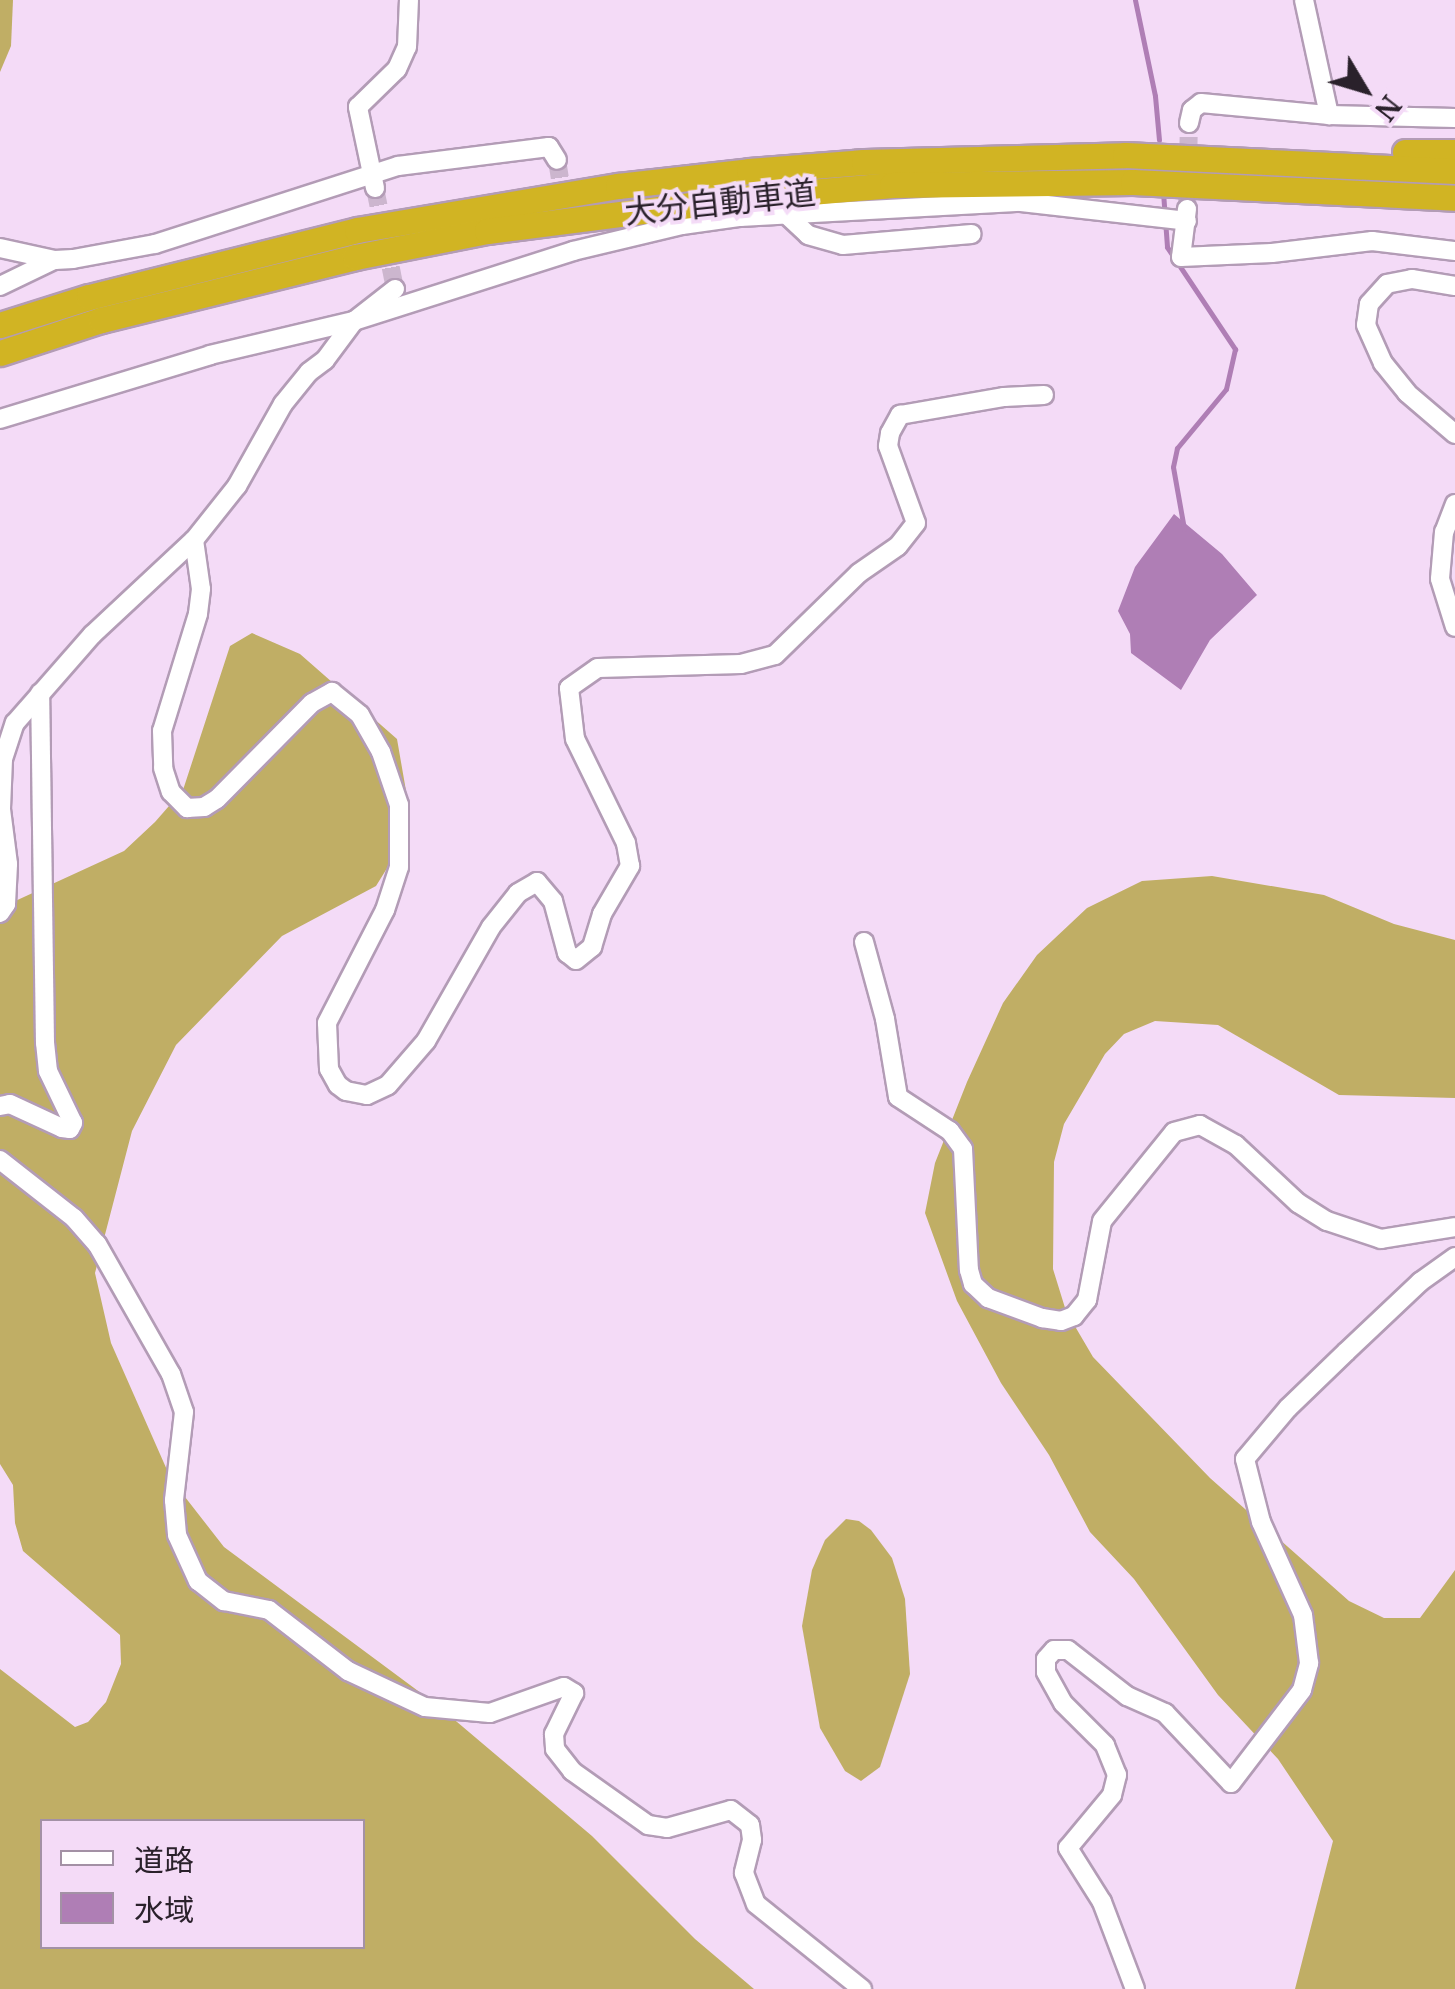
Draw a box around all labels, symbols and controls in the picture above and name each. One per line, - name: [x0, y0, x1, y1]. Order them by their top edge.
- north arrow: [1315, 40, 1415, 140]
- text: N: [1367, 88, 1410, 129]
- street label: 大分自動車道: [623, 173, 817, 231]
- legend: [40, 1819, 365, 1949]
- text: 道路: [134, 1839, 194, 1880]
- text: 水域: [134, 1889, 194, 1930]

